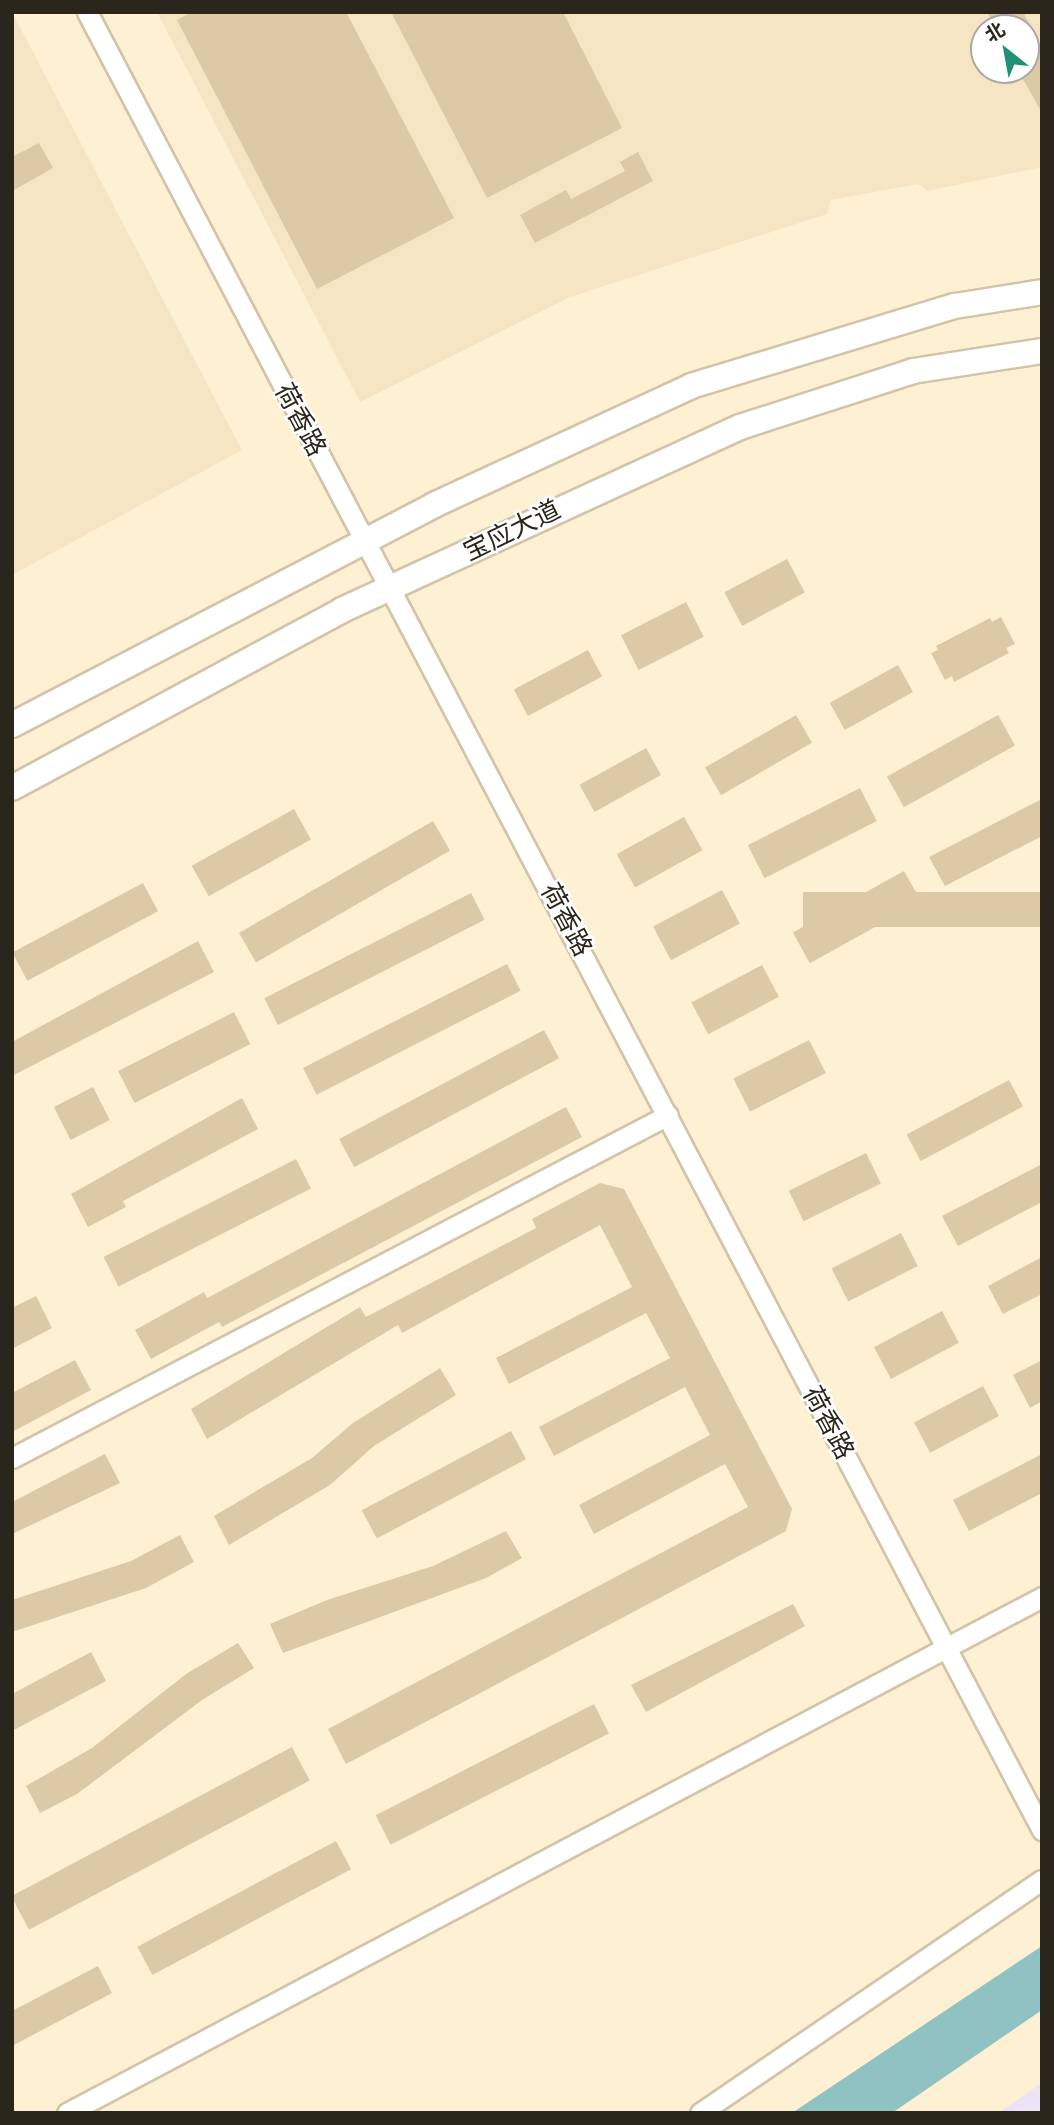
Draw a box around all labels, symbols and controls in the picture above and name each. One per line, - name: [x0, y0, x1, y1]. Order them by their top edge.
- north arrow: [970, 14, 1040, 84]
- text: 北: [981, 18, 1009, 47]
- street label: 荷香路: [268, 378, 332, 462]
- street label: 宝应大道: [458, 494, 566, 568]
- street label: 荷香路: [534, 878, 598, 962]
- street label: 荷香路: [796, 1381, 860, 1465]

